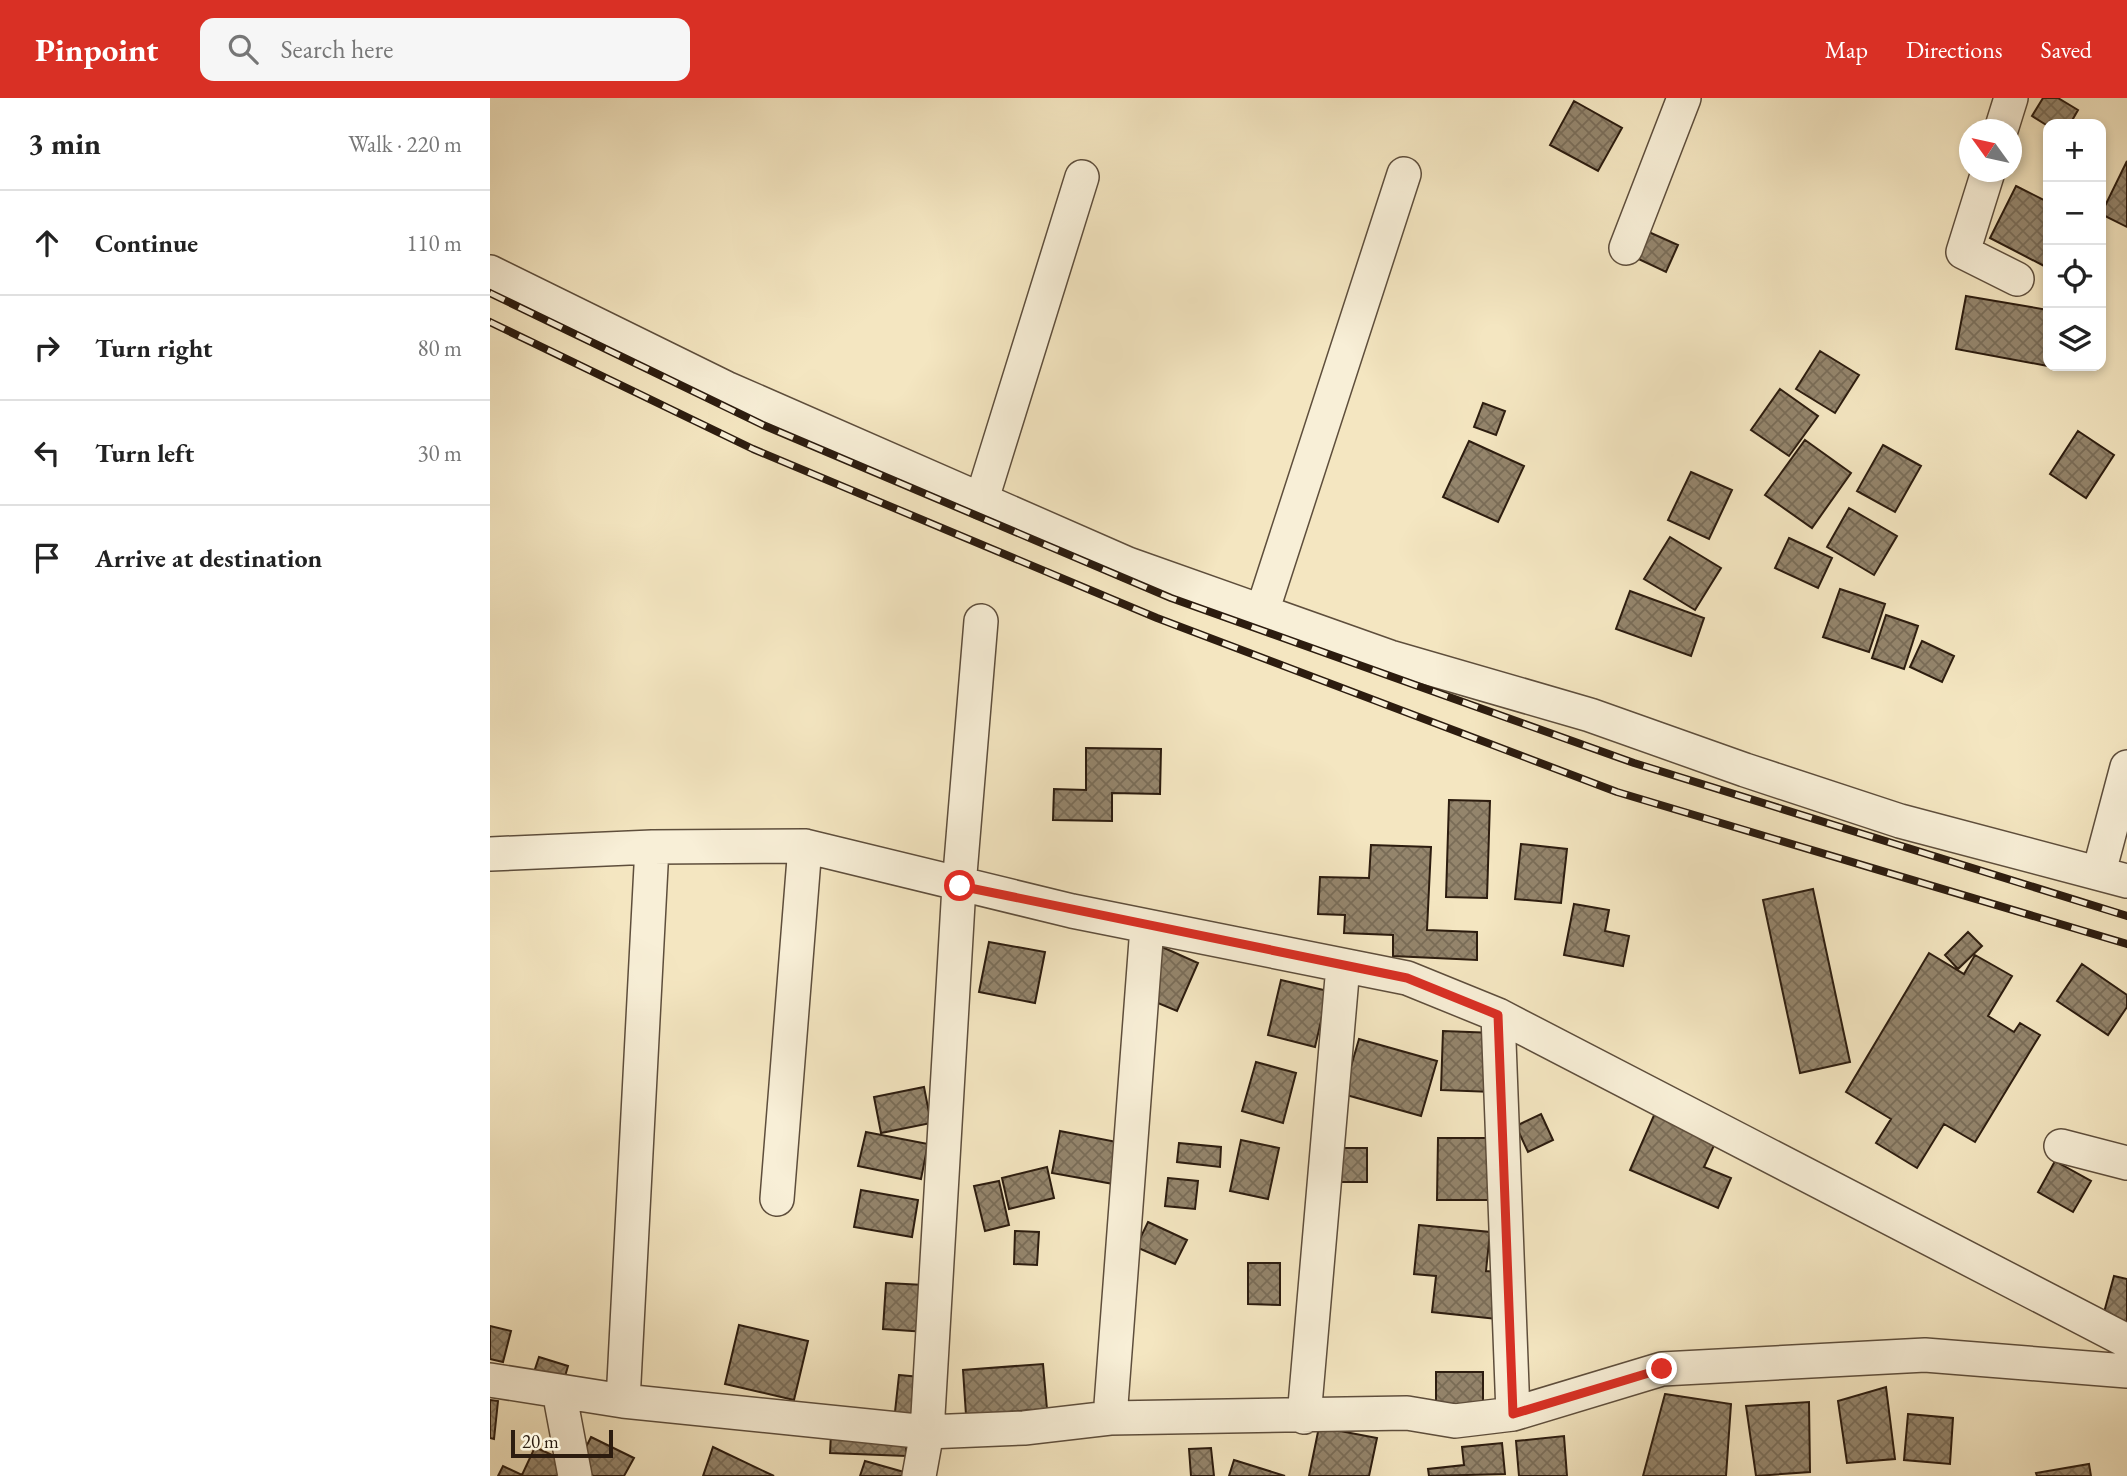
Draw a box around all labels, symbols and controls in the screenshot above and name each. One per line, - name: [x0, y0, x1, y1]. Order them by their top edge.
- search box: [200, 18, 690, 81]
- text: Pinpoint: [35, 28, 158, 71]
- icon: search: [224, 30, 262, 68]
- text: Search here: [280, 32, 393, 66]
- text: Map: [1825, 34, 1868, 65]
- text: Directions: [1906, 34, 2003, 65]
- text: Saved: [2041, 34, 2092, 65]
- north arrow: [1959, 119, 2022, 182]
- map controls: [2043, 119, 2106, 371]
- button: +: [2043, 119, 2106, 182]
- text: 3 min: [28, 124, 101, 163]
- text: Walk · 220 m: [348, 129, 462, 159]
- button: −: [2043, 182, 2106, 245]
- icon: ahead: [28, 224, 66, 262]
- text: Continue: [95, 226, 198, 260]
- text: 110 m: [406, 228, 462, 258]
- button: locate: [2043, 245, 2106, 308]
- button: layers: [2043, 308, 2106, 371]
- icon: right: [28, 329, 66, 367]
- text: Turn right: [95, 331, 213, 365]
- text: 80 m: [417, 333, 462, 363]
- icon: left: [28, 434, 66, 472]
- text: Turn left: [95, 436, 194, 470]
- text: 30 m: [417, 438, 462, 468]
- icon: arrive: [28, 539, 66, 577]
- text: Arrive at destination: [95, 541, 322, 575]
- route start: [944, 870, 975, 901]
- route end: [1646, 1353, 1677, 1384]
- scale bar: [511, 1427, 612, 1459]
- text: 20 m: [522, 1429, 559, 1454]

